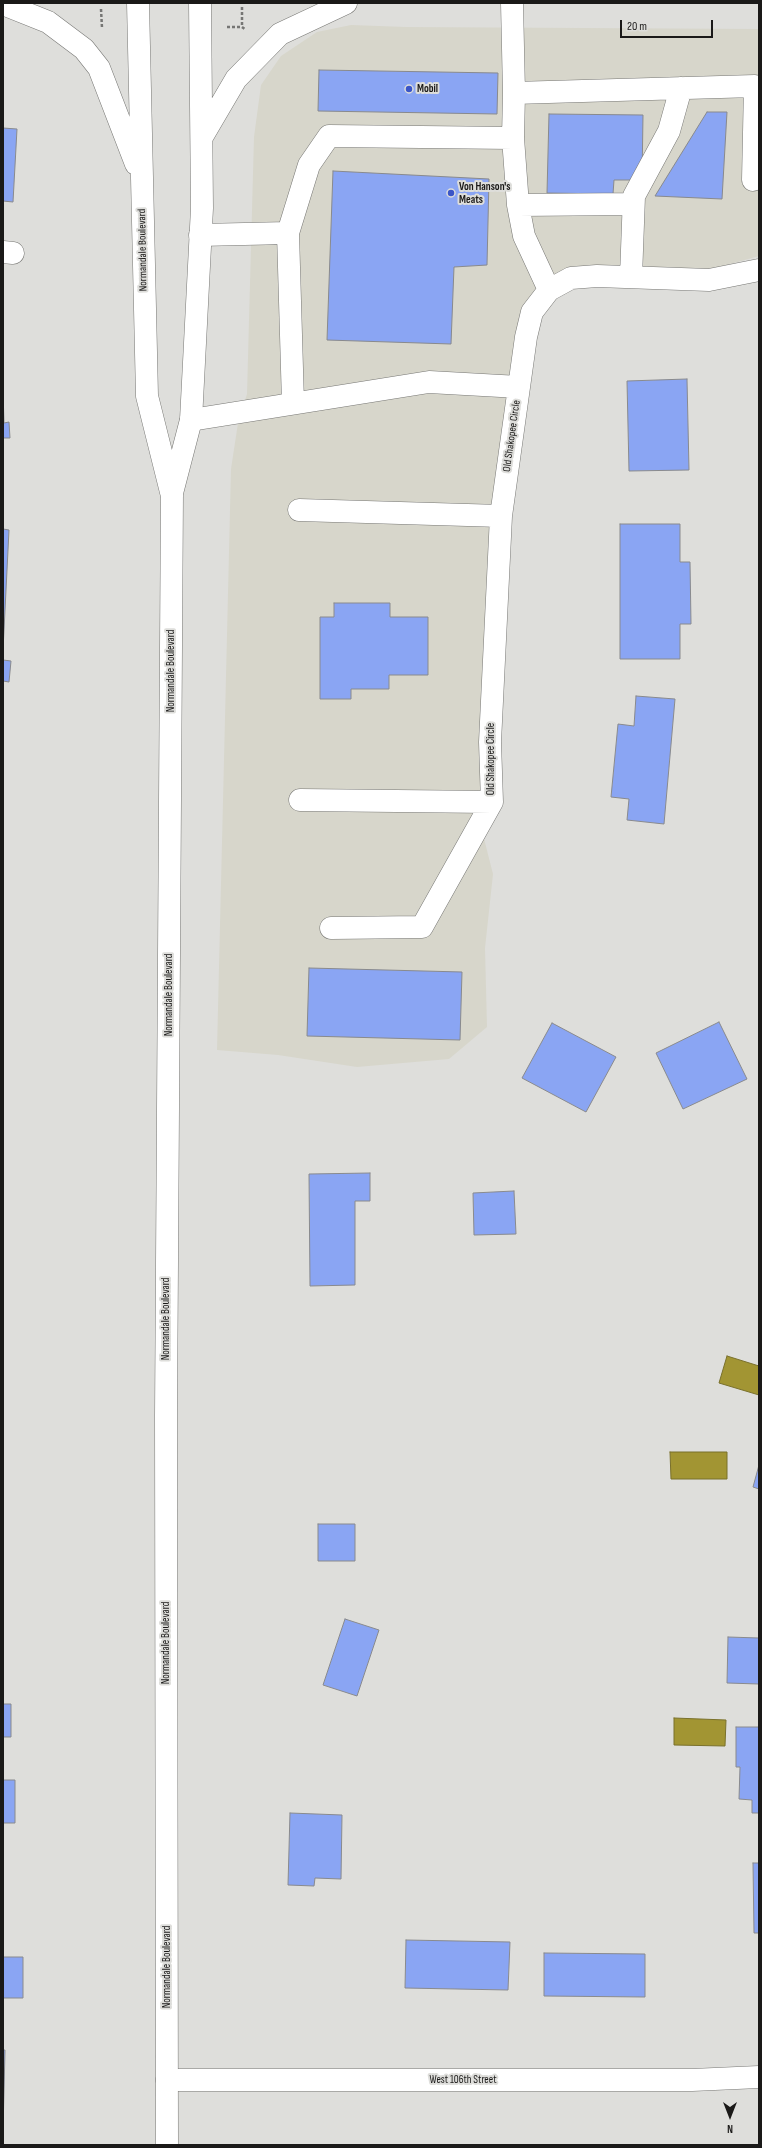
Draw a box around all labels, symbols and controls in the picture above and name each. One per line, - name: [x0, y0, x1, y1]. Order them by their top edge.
- scale bar: [622, 12, 715, 38]
- text: 20 m: [627, 19, 647, 34]
- place label: Mobil: [417, 82, 438, 96]
- marker: Mobil: [404, 84, 414, 94]
- place label: Von Hanson's Meats: [459, 180, 510, 206]
- marker: Von Hanson's Meats: [446, 188, 456, 198]
- street label: Normandale Boulevard: [136, 209, 150, 291]
- street label: Old Shakopee Circle: [500, 399, 524, 473]
- street label: Normandale Boulevard: [164, 630, 178, 712]
- street label: Old Shakopee Circle: [484, 723, 498, 795]
- street label: Normandale Boulevard: [162, 954, 176, 1036]
- street label: Normandale Boulevard: [159, 1278, 173, 1360]
- street label: Normandale Boulevard: [159, 1602, 173, 1684]
- street label: Normandale Boulevard: [160, 1926, 174, 2008]
- street label: West 106th Street: [429, 2073, 497, 2087]
- north arrow: [710, 2096, 750, 2136]
- text: N: [727, 2122, 733, 2135]

